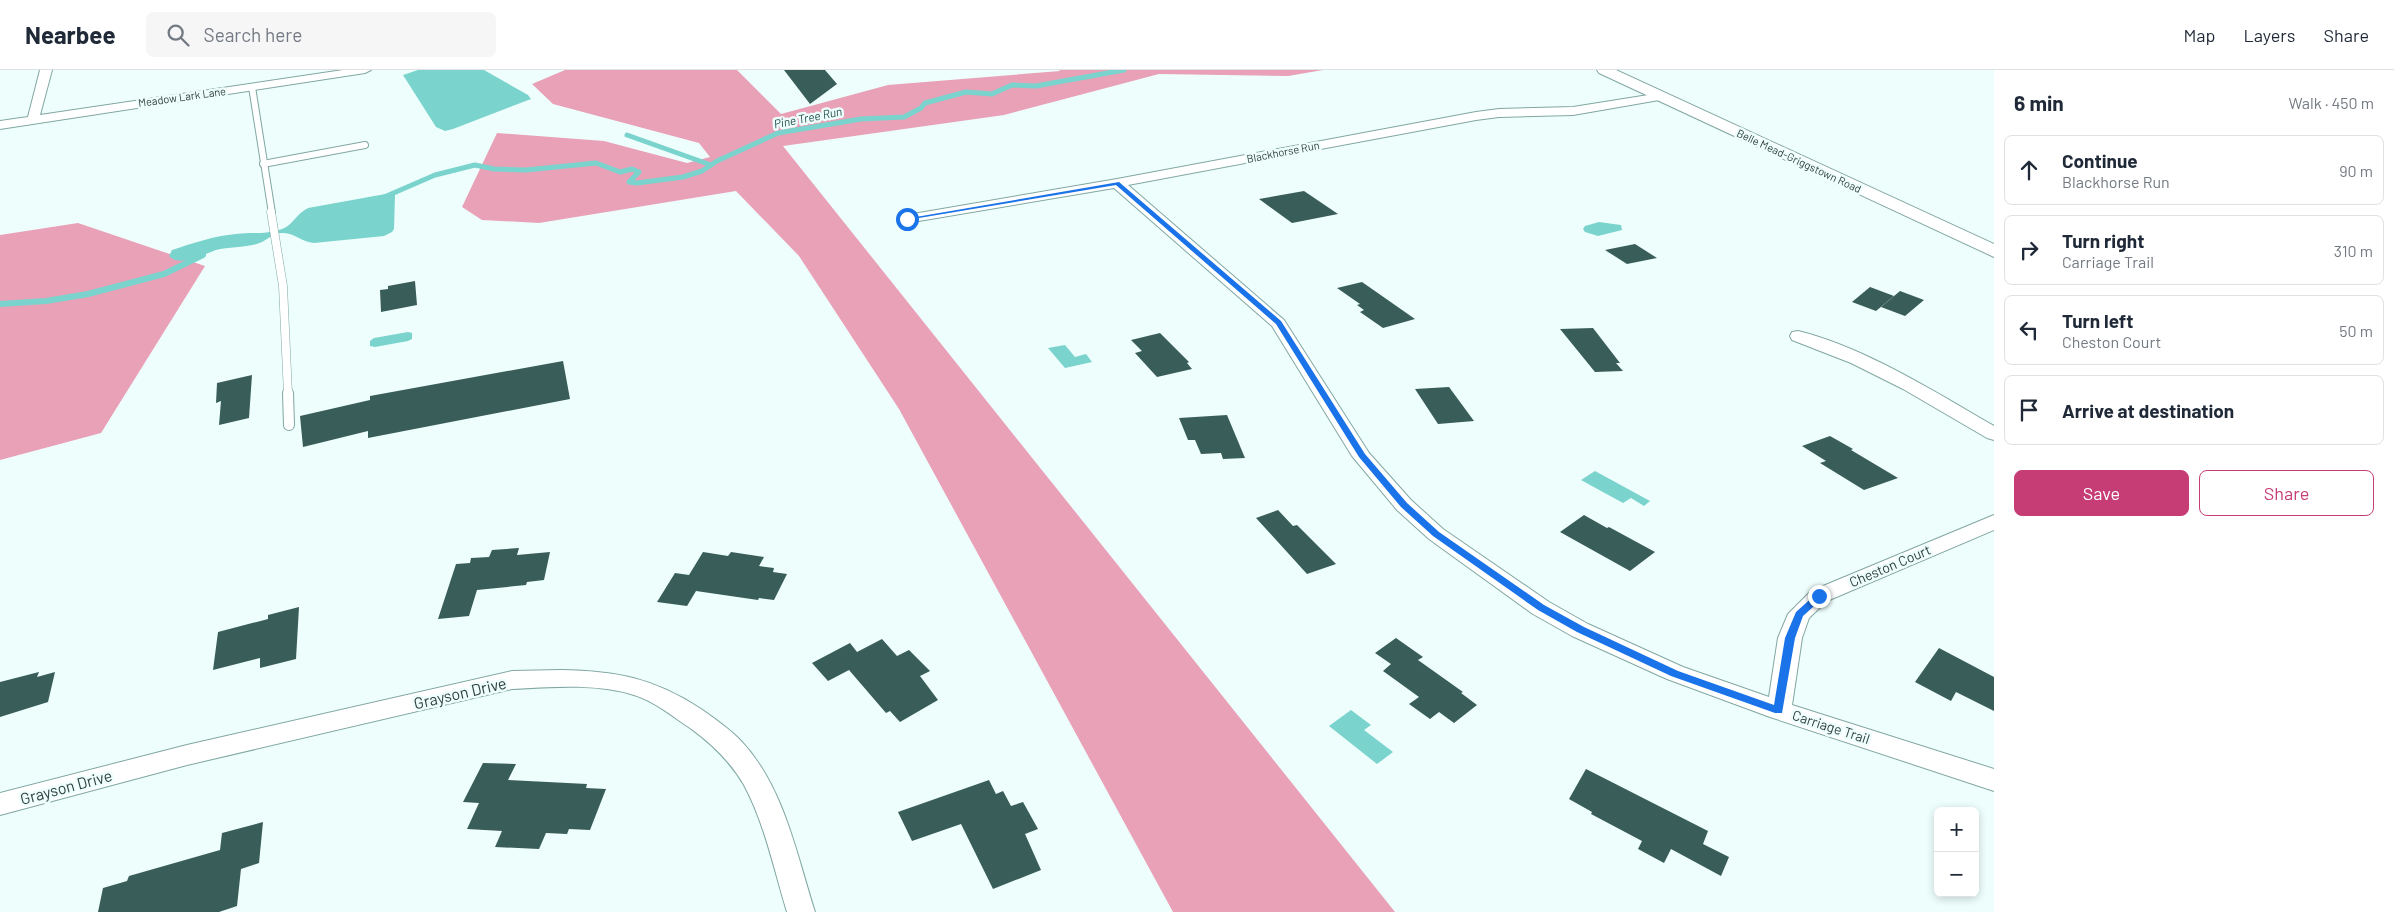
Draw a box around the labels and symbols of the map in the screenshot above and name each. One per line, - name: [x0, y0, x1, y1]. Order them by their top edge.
- street label: Meadow Lark Lane: [137, 84, 227, 109]
- water label: Pine Tree Run: [773, 104, 843, 130]
- street label: Belle Mead-Griggstown Road: [1735, 126, 1864, 195]
- street label: Blackhorse Run: [1245, 138, 1321, 165]
- route start: [896, 208, 919, 231]
- street label: Cheston Court: [1846, 541, 1933, 590]
- route end: [1808, 585, 1831, 608]
- street label: Grayson Drive: [412, 673, 508, 712]
- street label: Carriage Trail: [1790, 706, 1872, 747]
- street label: Grayson Drive: [18, 765, 114, 808]

